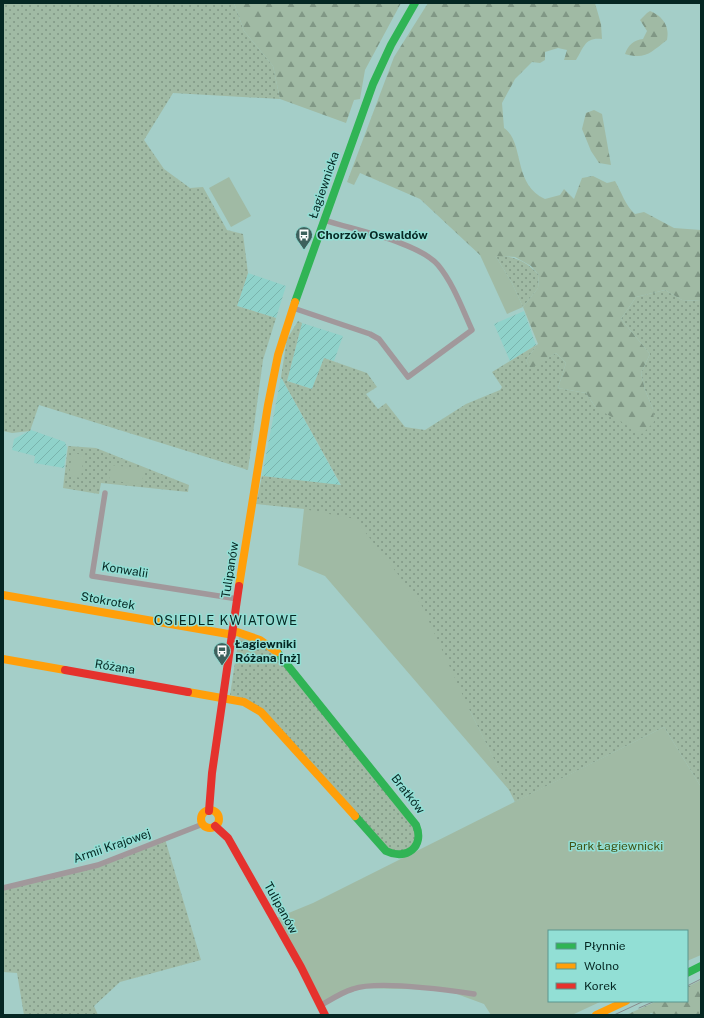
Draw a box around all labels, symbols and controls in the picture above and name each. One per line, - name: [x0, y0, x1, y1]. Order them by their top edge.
- street label: Łagiewnicka: [306, 150, 342, 220]
- bus stop icon: Chorzów Oswaldów: [294, 225, 314, 250]
- place label: Chorzów Oswaldów: [317, 228, 428, 242]
- street label: Tulipanów: [219, 540, 241, 599]
- street label: Konwalii: [101, 559, 149, 581]
- street label: Stokrotek: [80, 589, 137, 613]
- district label: OSIEDLE KWIATOWE: [154, 613, 298, 628]
- place label: Łagiewniki Różana [nż]: [235, 637, 300, 665]
- bus stop icon: Łagiewniki Różana [nż]: [212, 641, 232, 666]
- street label: Różana: [94, 657, 136, 677]
- street label: Bratków: [388, 772, 428, 817]
- street label: Armii Krajowej: [71, 826, 153, 866]
- park label: Park Łagiewnicki: [569, 839, 663, 853]
- street label: Tulipanów: [261, 880, 301, 937]
- legend: [548, 930, 688, 1002]
- text: Płynnie: [584, 939, 626, 953]
- text: Wolno: [584, 959, 619, 973]
- text: Korek: [584, 979, 617, 993]

